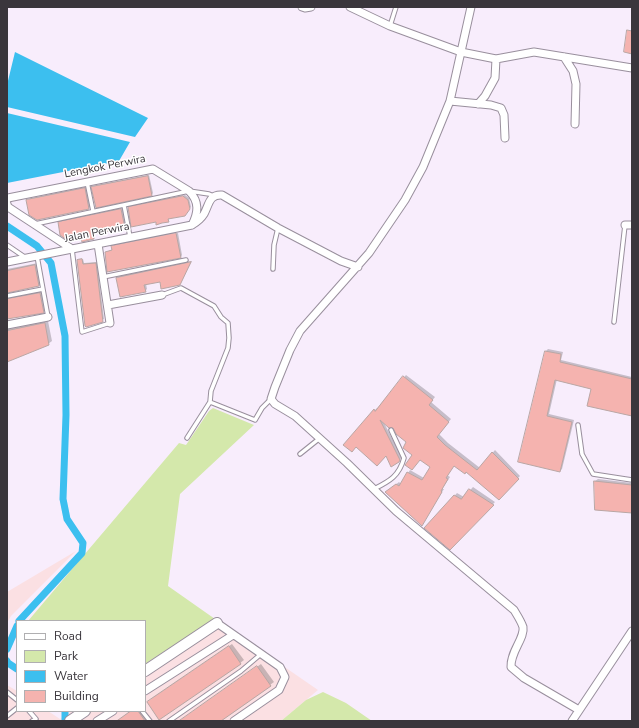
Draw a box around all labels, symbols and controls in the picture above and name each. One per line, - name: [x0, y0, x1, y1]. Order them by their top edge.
- street label: Lengkok Perwira: [63, 153, 147, 181]
- street label: Jalan Perwira: [63, 220, 131, 246]
- legend: [16, 620, 146, 712]
- text: Road: [54, 628, 82, 644]
- text: Park: [54, 648, 78, 664]
- text: Water: [54, 668, 88, 684]
- text: Building: [54, 688, 99, 704]

